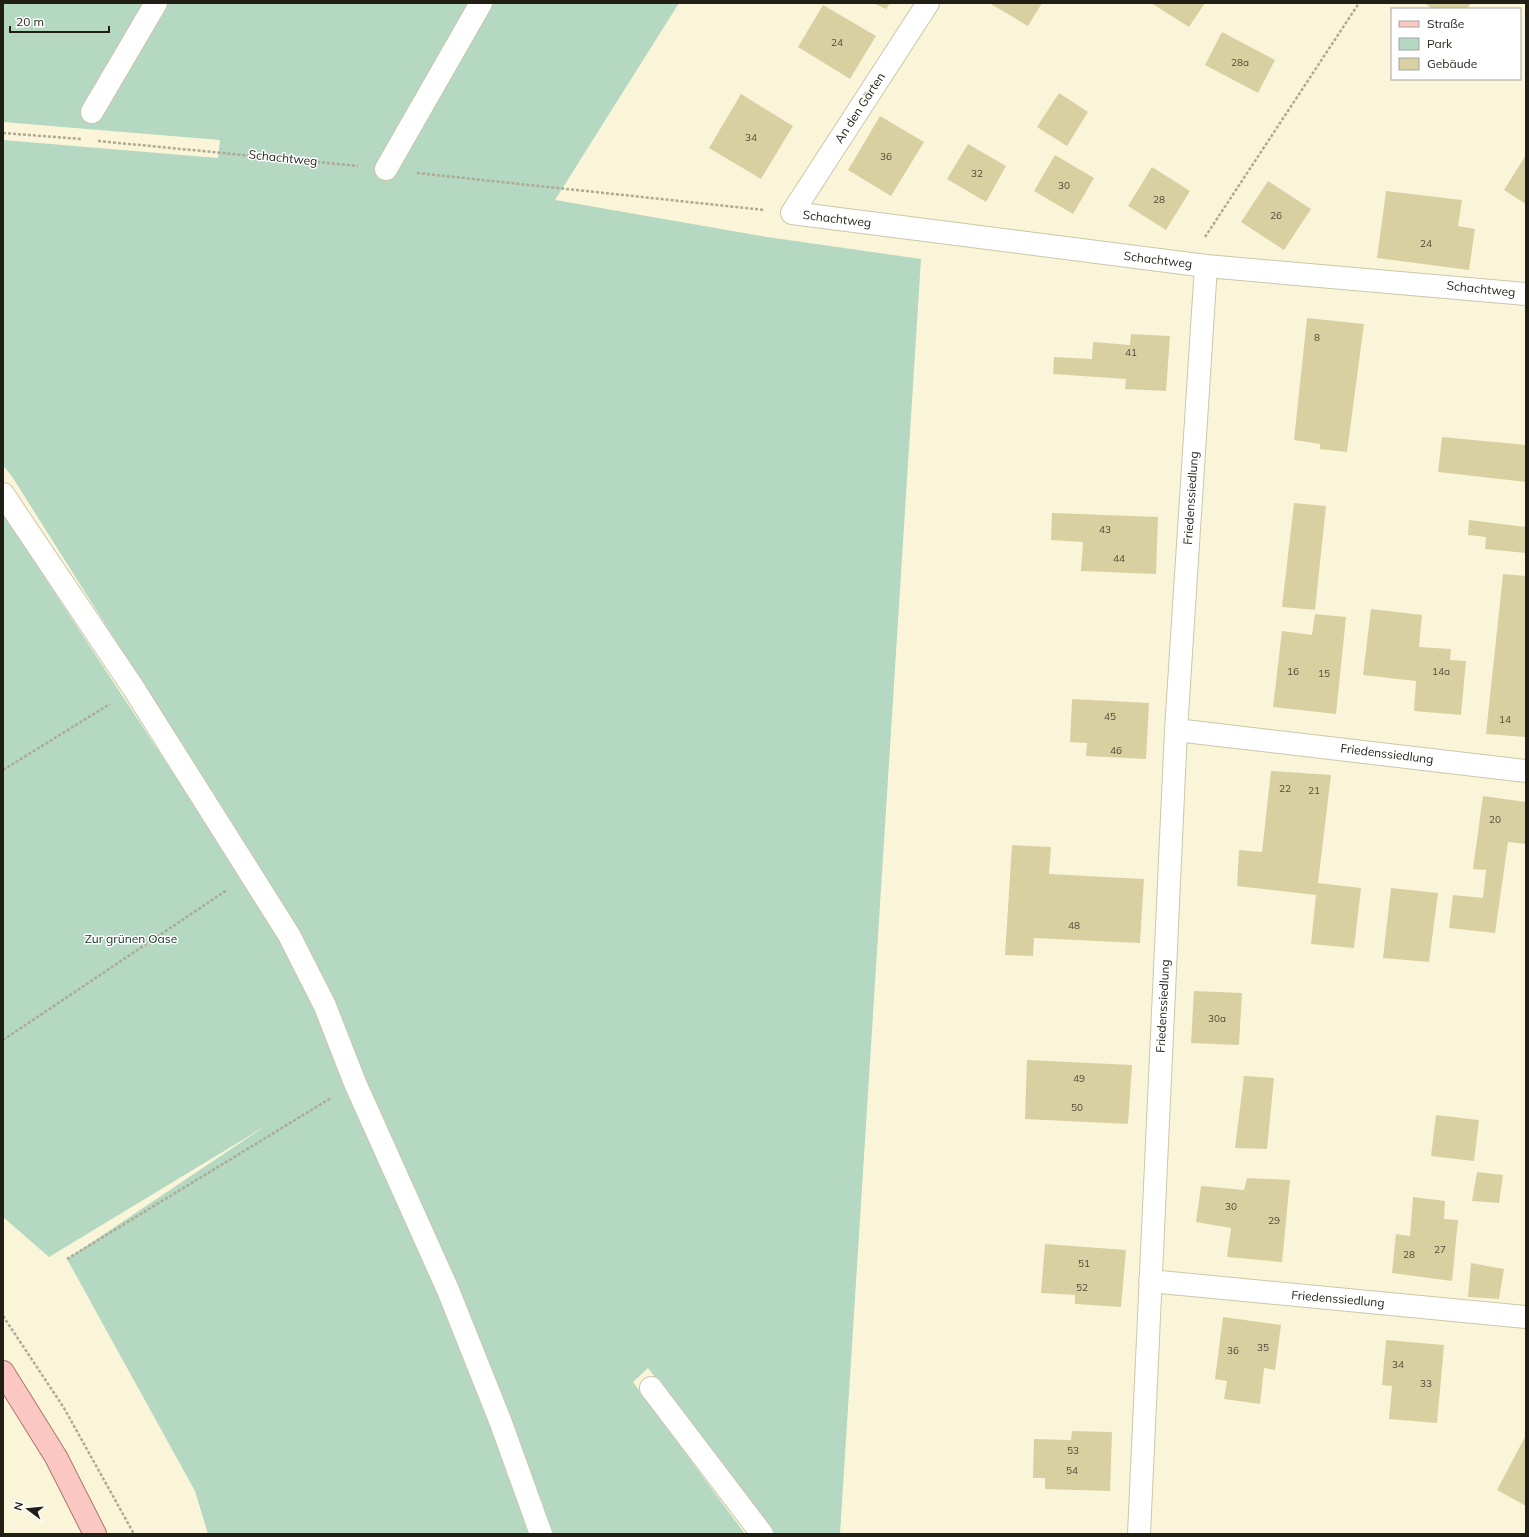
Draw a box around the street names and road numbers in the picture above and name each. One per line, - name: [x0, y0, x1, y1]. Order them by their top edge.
- street label: An den Gärten: [831, 70, 888, 146]
- street label: Schachtweg: [248, 146, 318, 169]
- street label: Schachtweg: [802, 207, 872, 230]
- street label: Schachtweg: [1123, 248, 1193, 271]
- street label: Schachtweg: [1446, 277, 1516, 300]
- street label: Friedenssiedlung: [1180, 451, 1201, 545]
- street label: Friedenssiedlung: [1340, 740, 1434, 767]
- street label: Friedenssiedlung: [1153, 959, 1172, 1053]
- street label: Friedenssiedlung: [1291, 1287, 1385, 1310]

